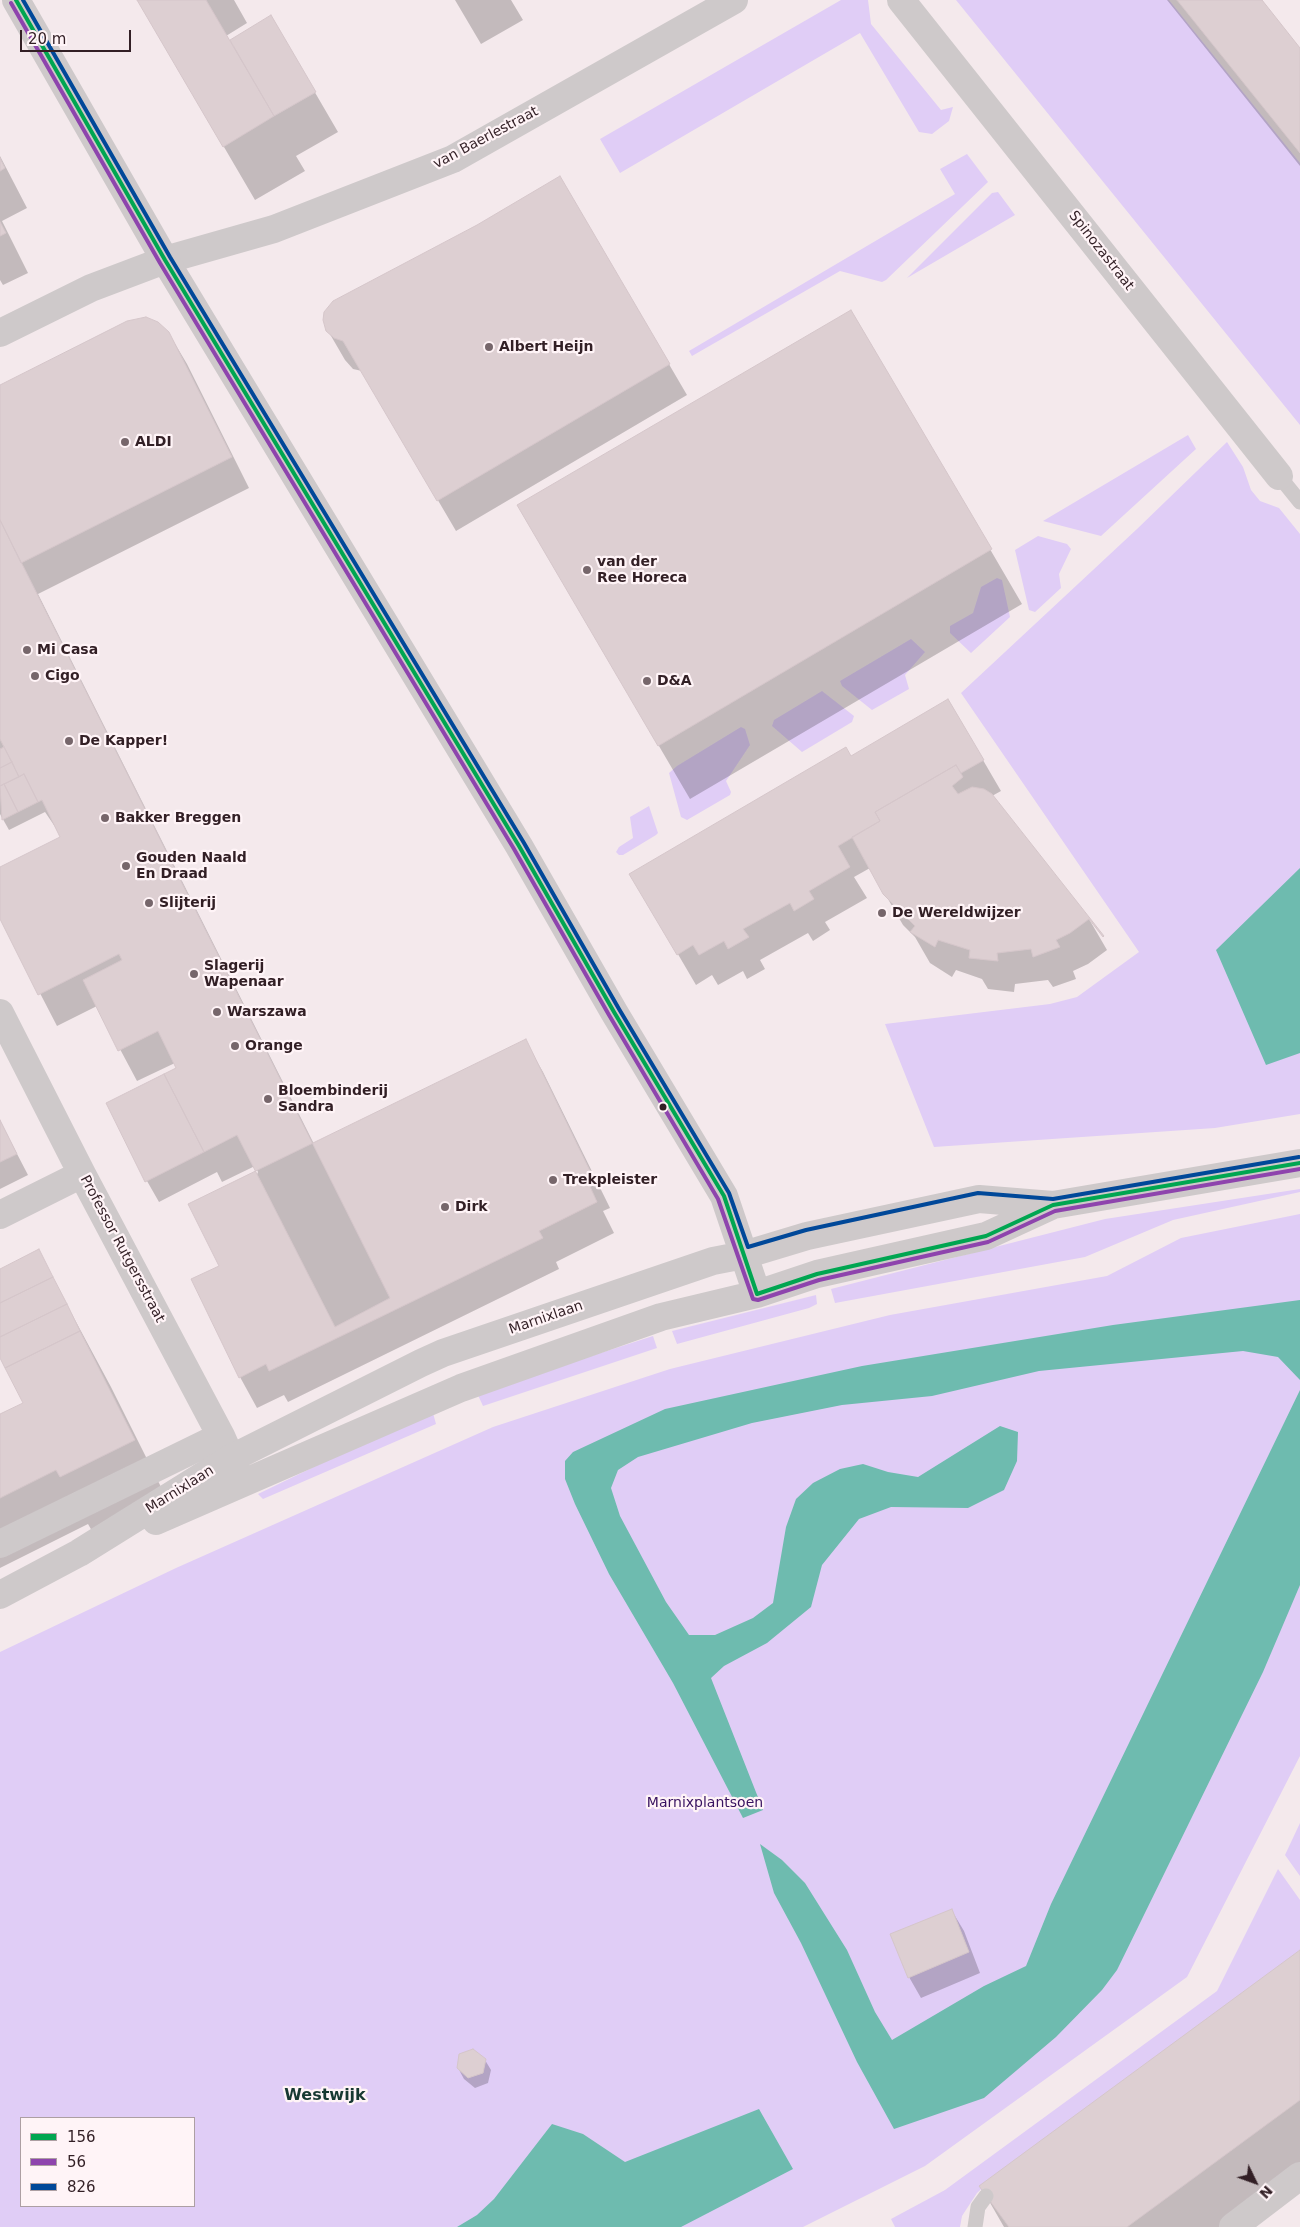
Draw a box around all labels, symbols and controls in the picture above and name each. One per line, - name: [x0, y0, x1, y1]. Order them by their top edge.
- scale bar: [22, 20, 134, 52]
- text: 20 m: [28, 30, 66, 48]
- street label: van Baerlestraat: [431, 103, 541, 173]
- street label: Spinozastraat: [1065, 208, 1137, 294]
- place label: Albert Heijn: [499, 339, 593, 355]
- marker: Albert Heijn: [483, 341, 495, 353]
- place label: ALDI: [135, 434, 172, 450]
- marker: ALDI: [119, 436, 131, 448]
- place label: van der Ree Horeca: [597, 554, 687, 586]
- marker: van der Ree Horeca: [581, 564, 593, 576]
- place label: Mi Casa: [37, 642, 98, 658]
- marker: Mi Casa: [21, 644, 33, 656]
- place label: Cigo: [45, 668, 80, 684]
- marker: Cigo: [29, 670, 41, 682]
- place label: D&A: [657, 673, 692, 689]
- marker: D&A: [641, 675, 653, 687]
- place label: De Kapper!: [79, 733, 168, 749]
- marker: De Kapper!: [63, 735, 75, 747]
- place label: Bakker Breggen: [115, 810, 241, 826]
- marker: Bakker Breggen: [99, 812, 111, 824]
- place label: Gouden Naald En Draad: [136, 850, 247, 882]
- marker: Gouden Naald En Draad: [120, 860, 132, 872]
- place label: Slijterij: [159, 895, 216, 911]
- marker: Slijterij: [143, 897, 155, 909]
- place label: De Wereldwijzer: [892, 905, 1021, 921]
- marker: De Wereldwijzer: [876, 907, 888, 919]
- place label: Slagerij Wapenaar: [204, 958, 284, 990]
- marker: Slagerij Wapenaar: [188, 968, 200, 980]
- place label: Warszawa: [227, 1004, 307, 1020]
- marker: Warszawa: [211, 1006, 223, 1018]
- place label: Orange: [245, 1038, 303, 1054]
- marker: Orange: [229, 1040, 241, 1052]
- place label: Bloembinderij Sandra: [278, 1083, 388, 1116]
- marker: Bloembinderij Sandra: [262, 1093, 274, 1105]
- unlabelled marker: [658, 1102, 668, 1112]
- place label: Trekpleister: [563, 1172, 657, 1188]
- street label: Professor Rutgersstraat: [76, 1173, 168, 1325]
- marker: Trekpleister: [547, 1174, 559, 1186]
- place label: Dirk: [455, 1199, 488, 1215]
- marker: Dirk: [439, 1201, 451, 1213]
- street label: Marnixlaan: [507, 1298, 585, 1338]
- street label: Marnixlaan: [143, 1462, 217, 1518]
- park label: Marnixplantsoen: [647, 1795, 763, 1811]
- district label: Westwijk: [284, 2086, 366, 2106]
- legend: [20, 2117, 195, 2207]
- text: 156: [67, 2128, 96, 2146]
- text: 56: [67, 2153, 86, 2171]
- north arrow: [1230, 2157, 1280, 2207]
- text: 826: [67, 2178, 96, 2196]
- text: N: [1256, 2182, 1276, 2202]

